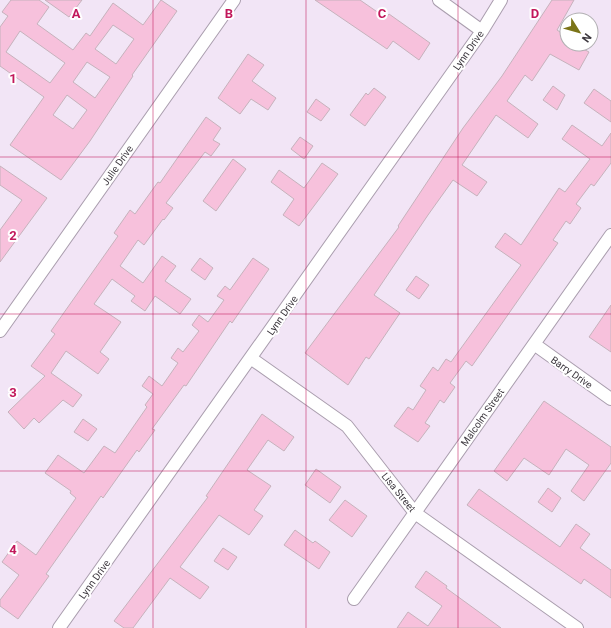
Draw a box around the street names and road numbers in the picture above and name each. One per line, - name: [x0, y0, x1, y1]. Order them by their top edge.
- street label: Lynn Drive: [451, 29, 486, 72]
- street label: Julie Drive: [100, 143, 135, 187]
- street label: Lynn Drive: [265, 294, 300, 337]
- street label: Barry Drive: [549, 354, 595, 391]
- street label: Malcolm Street: [459, 386, 506, 448]
- street label: Lisa Street: [379, 470, 418, 514]
- street label: Lynn Drive: [77, 558, 112, 601]

